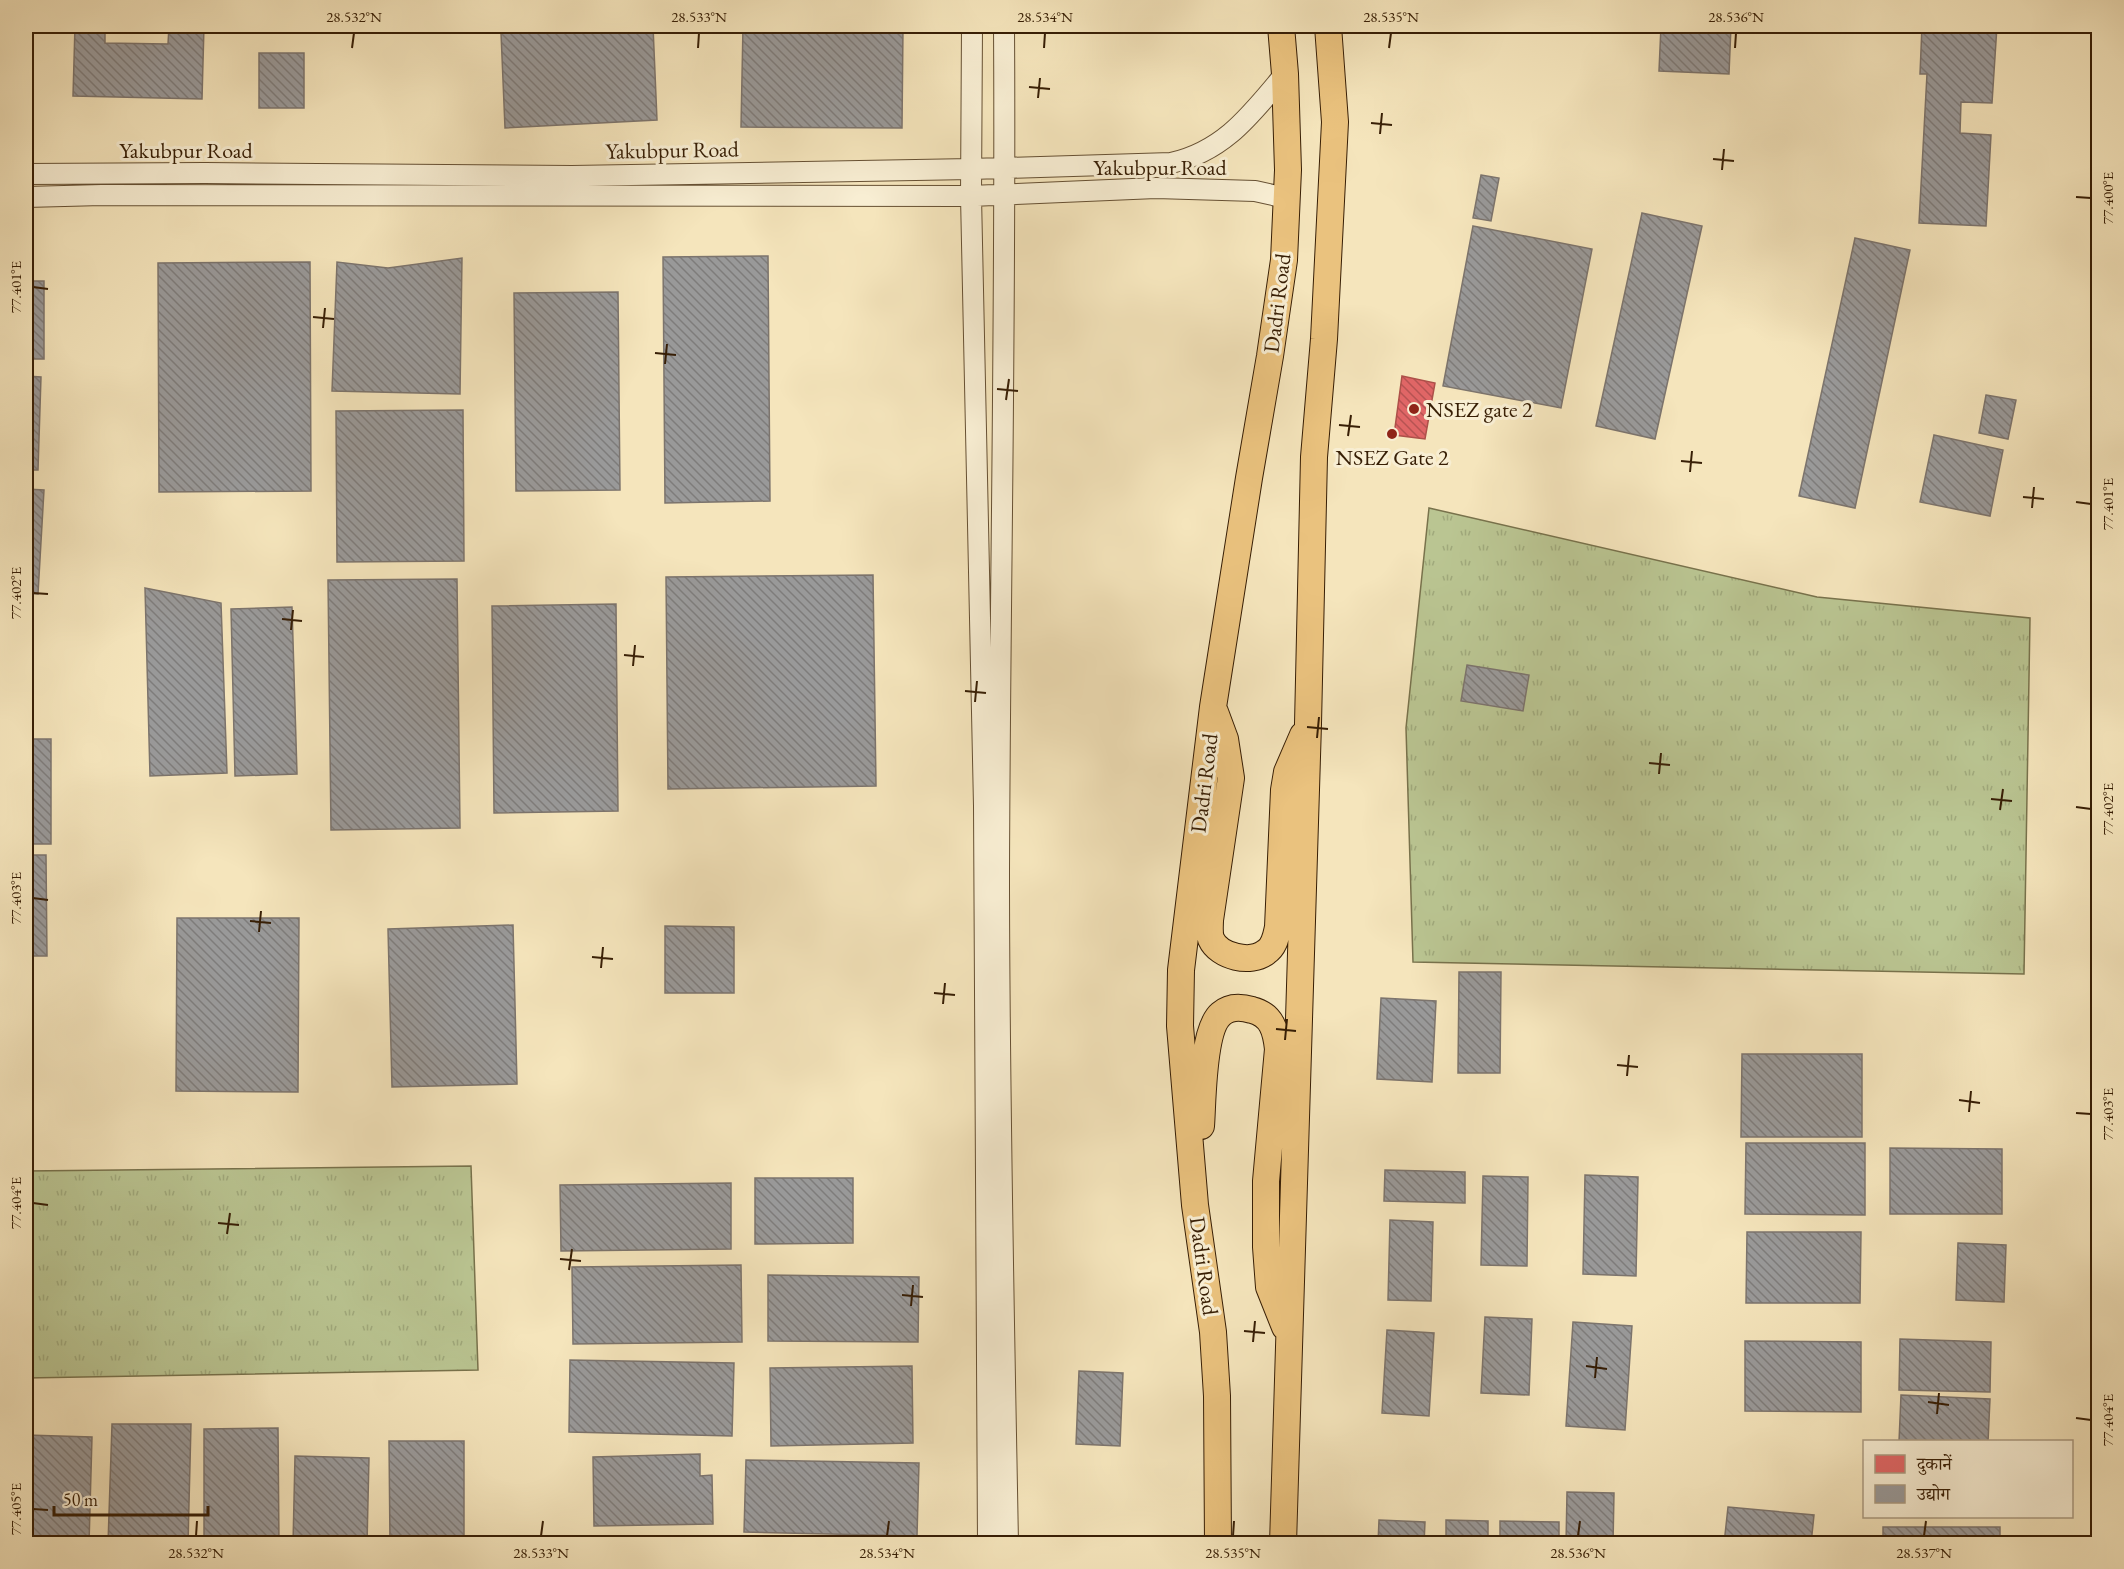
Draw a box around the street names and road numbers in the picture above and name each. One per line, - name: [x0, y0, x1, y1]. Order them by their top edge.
- street label: Yakubpur Road: [605, 134, 740, 166]
- street label: Yakubpur Road: [119, 136, 254, 165]
- street label: Yakubpur Road: [1093, 153, 1228, 182]
- street label: Dadri Road: [1257, 251, 1298, 354]
- street label: Dadri Road: [1184, 731, 1225, 834]
- street label: Dadri Road: [1183, 1215, 1225, 1318]

